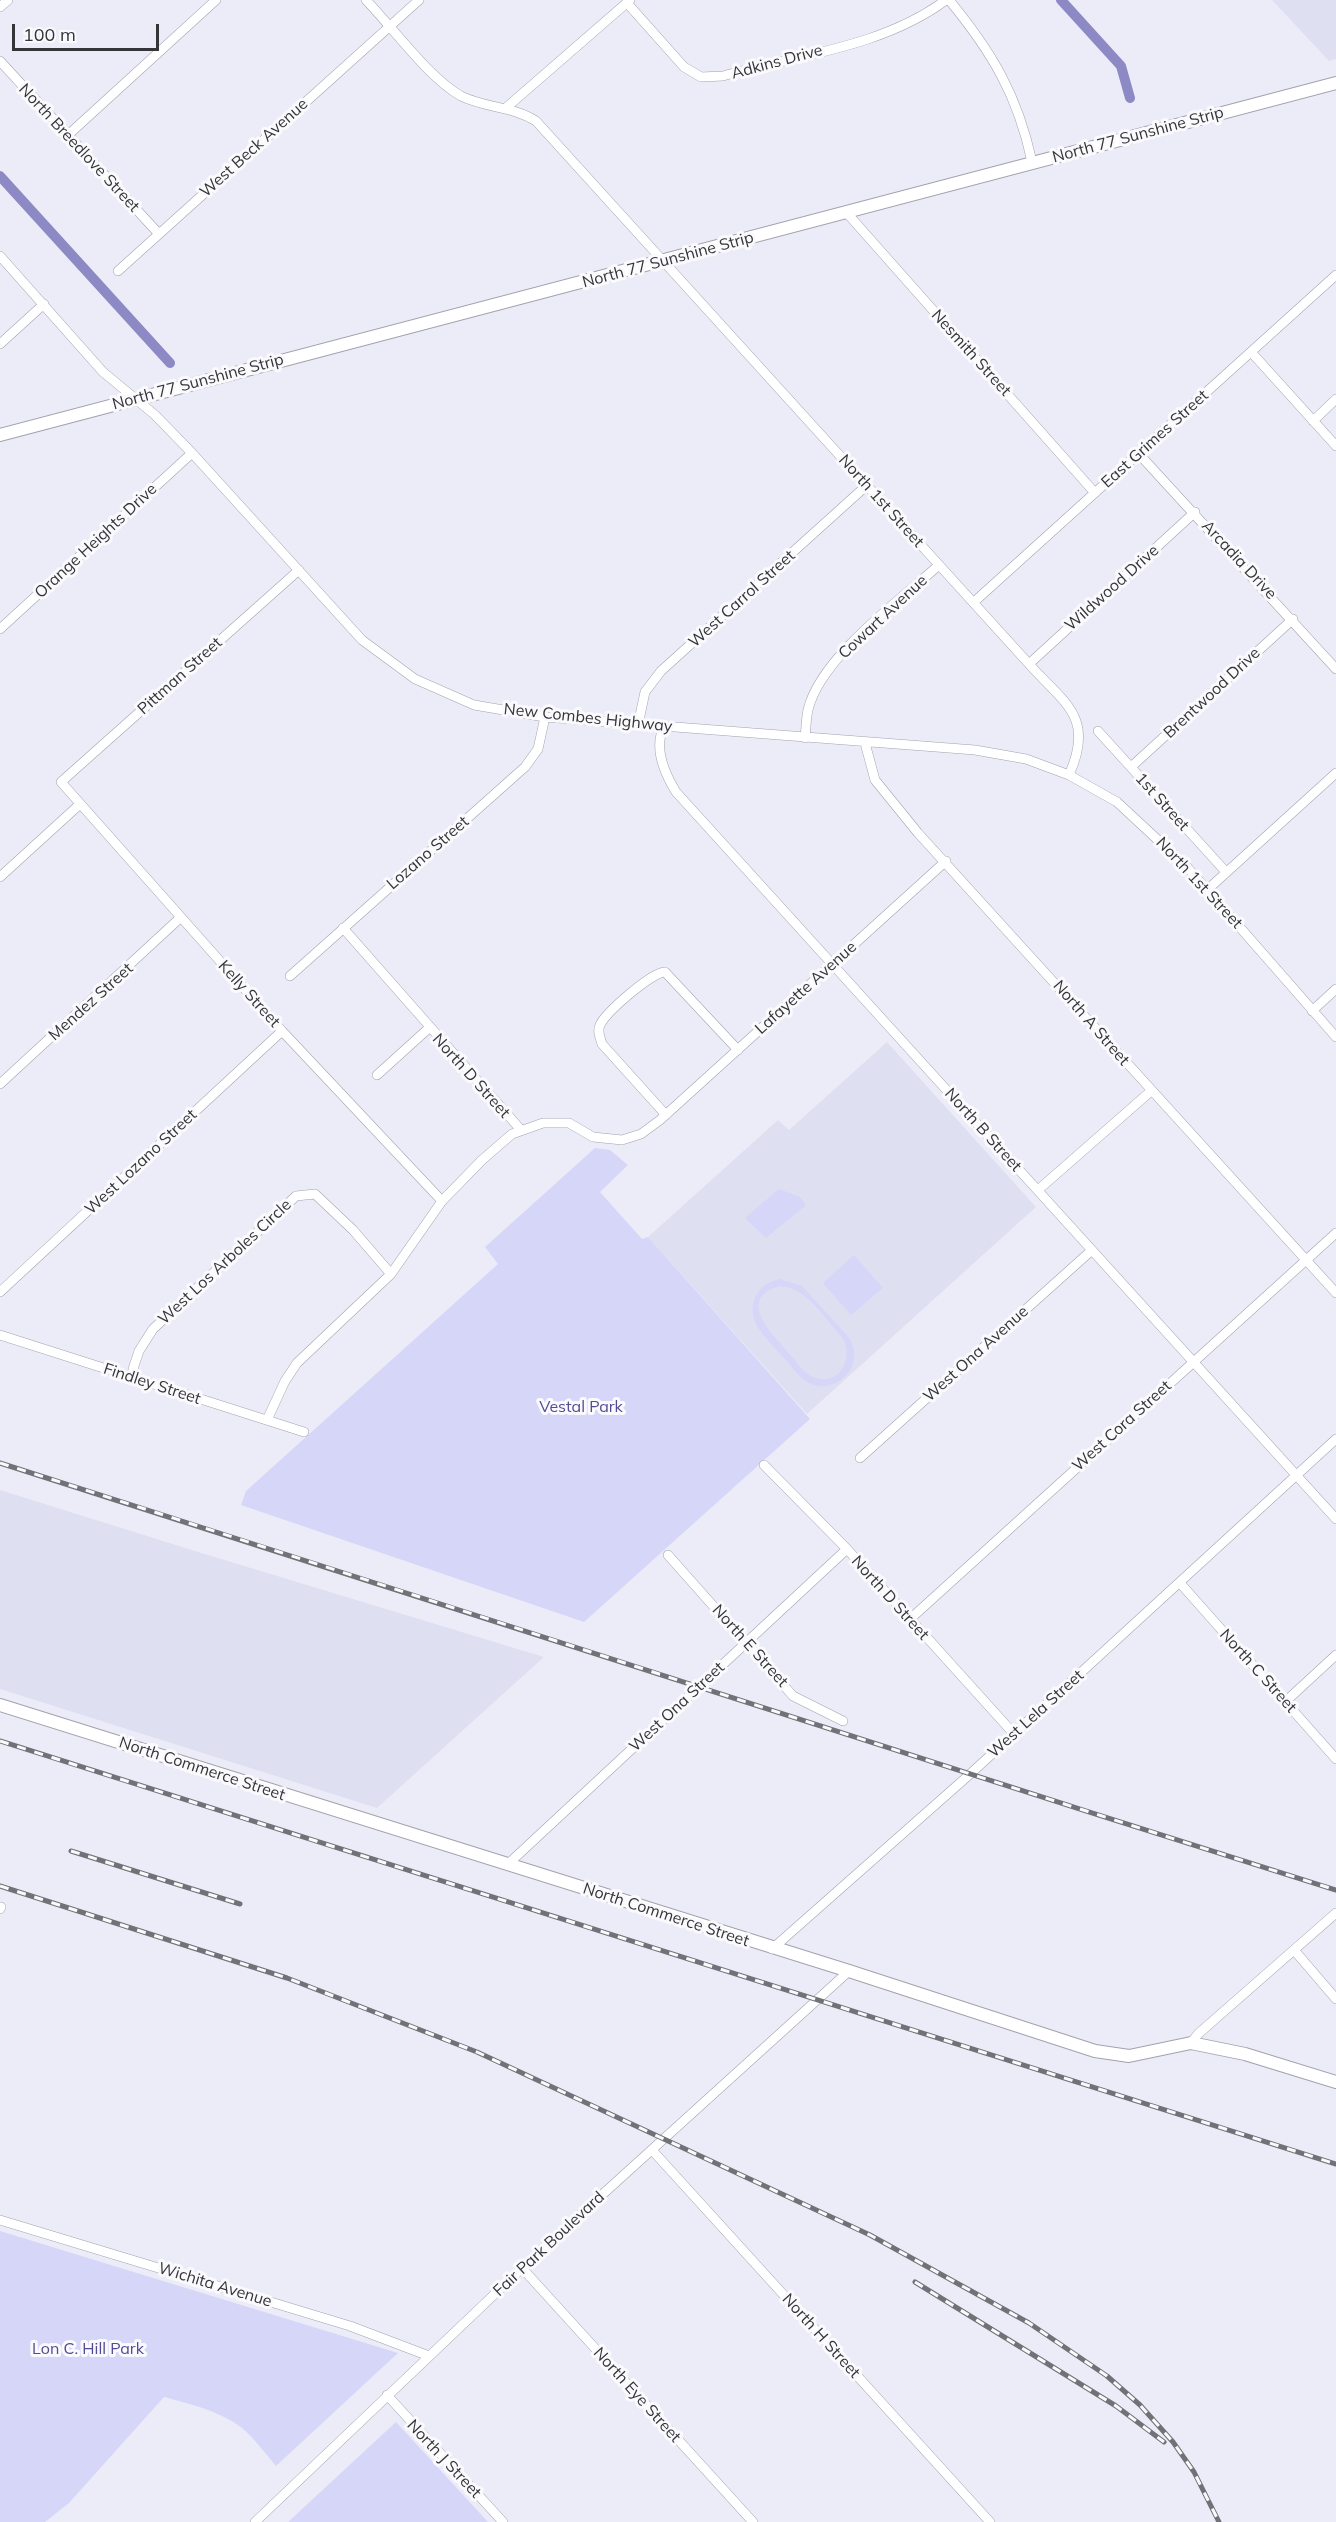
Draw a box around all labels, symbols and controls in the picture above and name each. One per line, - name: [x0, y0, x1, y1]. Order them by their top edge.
- scale bar: [15, 12, 162, 50]
- text: 100 m: [23, 23, 76, 46]
- street label: Adkins Drive: [729, 41, 825, 83]
- street label: North Breedlove Street: [15, 80, 143, 216]
- street label: West Beck Avenue: [196, 94, 312, 202]
- street label: North 77 Sunshine Strip: [1050, 103, 1226, 167]
- street label: North 77 Sunshine Strip: [580, 228, 756, 292]
- street label: Nesmith Street: [927, 306, 1015, 400]
- street label: North 77 Sunshine Strip: [110, 350, 286, 414]
- street label: East Grimes Street: [1098, 386, 1212, 492]
- street label: North 1st Street: [834, 451, 928, 551]
- street label: Orange Heights Drive: [31, 480, 161, 602]
- street label: Arcadia Drive: [1198, 517, 1280, 603]
- street label: Wildwood Drive: [1061, 541, 1163, 635]
- street label: West Carrol Street: [685, 546, 799, 652]
- street label: Cowart Avenue: [835, 571, 931, 663]
- street label: Pittman Street: [134, 633, 226, 719]
- street label: Brentwood Drive: [1160, 643, 1264, 743]
- street label: New Combes Highway: [503, 700, 673, 736]
- street label: 1st Street: [1131, 769, 1193, 835]
- street label: Lozano Street: [383, 812, 473, 894]
- street label: North 1st Street: [1152, 833, 1246, 933]
- street label: Lafayette Avenue: [751, 937, 861, 1039]
- street label: Kelly Street: [214, 957, 284, 1031]
- street label: Mendez Street: [45, 959, 137, 1045]
- street label: North A Street: [1049, 976, 1133, 1070]
- street label: North D Street: [428, 1030, 514, 1122]
- street label: North B Street: [940, 1084, 1026, 1176]
- street label: West Lozano Street: [81, 1105, 201, 1219]
- street label: West Los Arboles Circle: [154, 1195, 296, 1329]
- street label: West Ona Avenue: [920, 1302, 1032, 1406]
- street label: Findley Street: [101, 1359, 203, 1409]
- street label: West Cora Street: [1069, 1377, 1175, 1475]
- park label: Vestal Park: [539, 1397, 623, 1417]
- street label: North D Street: [847, 1552, 933, 1644]
- street label: North E Street: [708, 1601, 792, 1691]
- street label: North C Street: [1215, 1625, 1301, 1717]
- street label: West Ona Street: [625, 1658, 729, 1756]
- street label: West Lela Street: [984, 1666, 1088, 1762]
- street label: North Commerce Street: [117, 1733, 287, 1805]
- street label: North Commerce Street: [581, 1879, 751, 1951]
- street label: Fair Park Boulevard: [489, 2188, 609, 2300]
- street label: Wichita Avenue: [156, 2259, 274, 2311]
- street label: North H Street: [778, 2290, 864, 2382]
- park label: Lon C. Hill Park: [32, 2339, 144, 2359]
- street label: North Eye Street: [589, 2344, 685, 2446]
- street label: North J Street: [403, 2416, 485, 2502]

